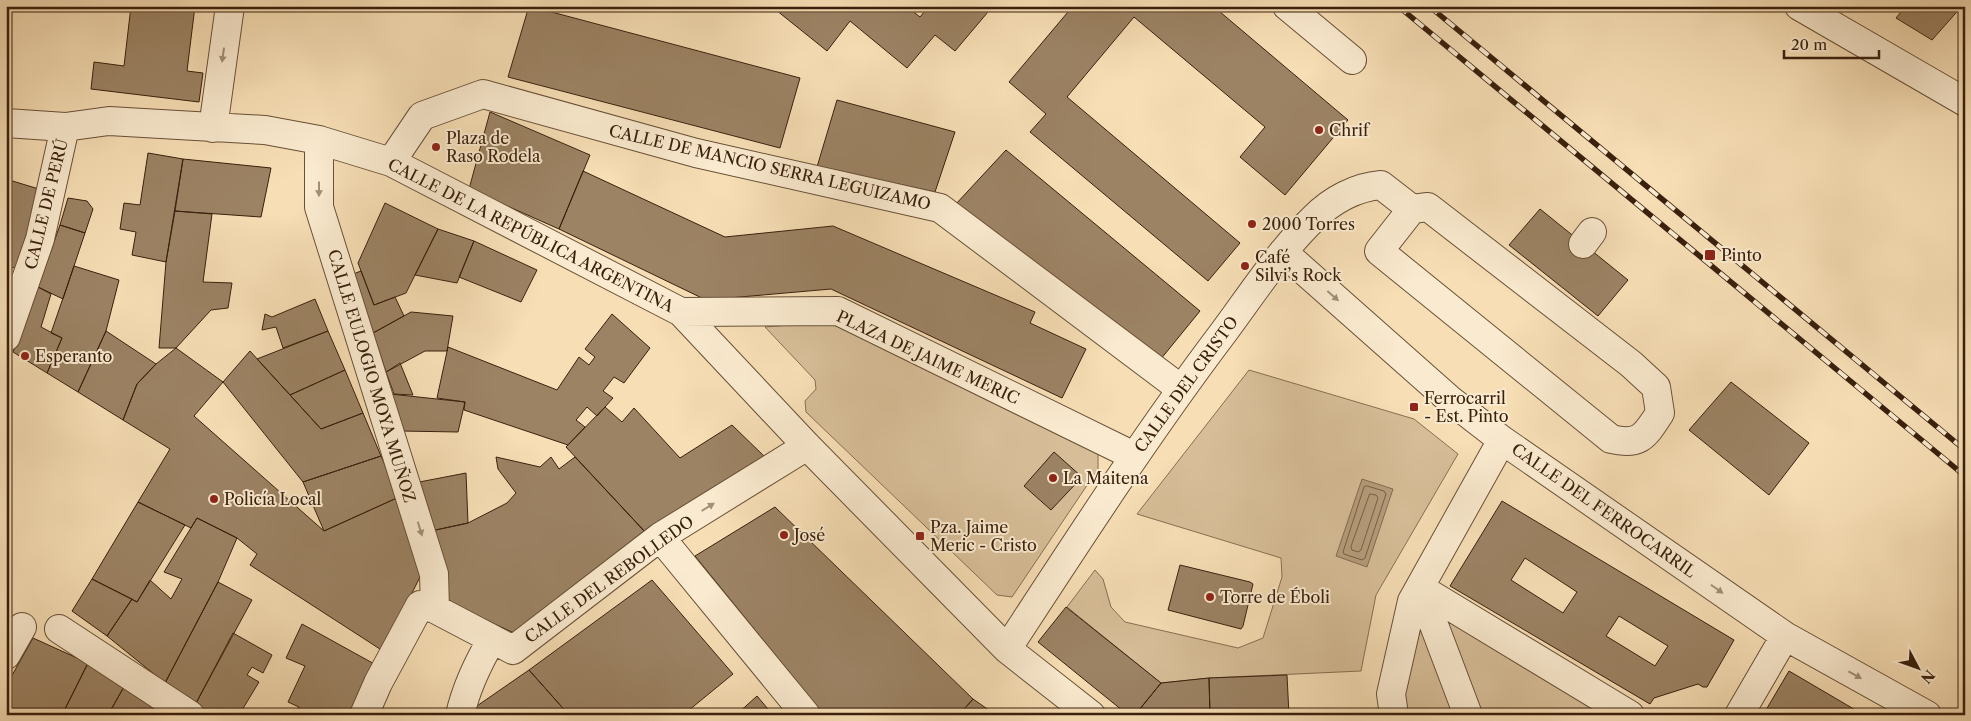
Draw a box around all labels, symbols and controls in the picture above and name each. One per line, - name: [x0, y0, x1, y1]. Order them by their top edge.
- scale bar: [1784, 28, 1878, 60]
- text: 20 m: [1791, 35, 1827, 54]
- one-way arrow: [219, 47, 227, 63]
- street label: CALLE DE MANCIO SERRA LEGUIZAMO: [607, 120, 933, 214]
- place label: Chrif: [1329, 120, 1371, 140]
- marker: Chrif: [1313, 124, 1325, 136]
- place label: Plaza de Raso Rodela: [446, 128, 541, 166]
- street label: CALLE DE PERÚ: [20, 137, 72, 271]
- marker: Plaza de Raso Rodela: [430, 141, 442, 153]
- street label: CALLE DE LA REPÚBLICA ARGENTINA: [385, 154, 678, 317]
- one-way arrow: [315, 181, 323, 197]
- place label: 2000 Torres: [1262, 214, 1355, 234]
- marker: 2000 Torres: [1246, 218, 1258, 230]
- place label: Pinto: [1721, 245, 1762, 265]
- street label: CALLE EULOGIO MOYA MUÑOZ: [324, 247, 421, 505]
- place label: Café Silvi’s Rock: [1255, 247, 1342, 285]
- marker: Pinto: [1703, 248, 1717, 262]
- marker: Café Silvi’s Rock: [1239, 260, 1251, 272]
- one-way arrow: [1326, 290, 1338, 302]
- street label: PLAZA DE JAIME MERIC: [833, 306, 1023, 408]
- street label: CALLE DEL CRISTO: [1130, 312, 1242, 456]
- place label: Esperanto: [35, 346, 113, 366]
- marker: Esperanto: [19, 350, 31, 362]
- place label: Ferrocarril - Est. Pinto: [1424, 388, 1509, 426]
- marker: Ferrocarril - Est. Pinto: [1408, 401, 1420, 413]
- street label: CALLE DEL FERROCARRIL: [1508, 439, 1701, 582]
- place label: La Maitena: [1063, 468, 1149, 488]
- marker: La Maitena: [1047, 472, 1059, 484]
- place label: Policía Local: [224, 489, 322, 509]
- marker: Policía Local: [208, 493, 220, 505]
- one-way arrow: [701, 503, 714, 512]
- street label: CALLE DEL REBOLLEDO: [521, 511, 697, 647]
- place label: Pza. Jaime Meric - Cristo: [930, 517, 1037, 555]
- one-way arrow: [417, 521, 424, 536]
- place label: José: [791, 525, 825, 545]
- marker: José: [778, 529, 790, 541]
- marker: Pza. Jaime Meric - Cristo: [914, 530, 926, 542]
- one-way arrow: [1710, 584, 1724, 594]
- place label: Torre de Éboli: [1220, 587, 1330, 607]
- marker: Torre de Éboli: [1204, 591, 1216, 603]
- north arrow: [1894, 644, 1944, 694]
- text: N: [1917, 666, 1939, 687]
- one-way arrow: [1848, 671, 1862, 679]

